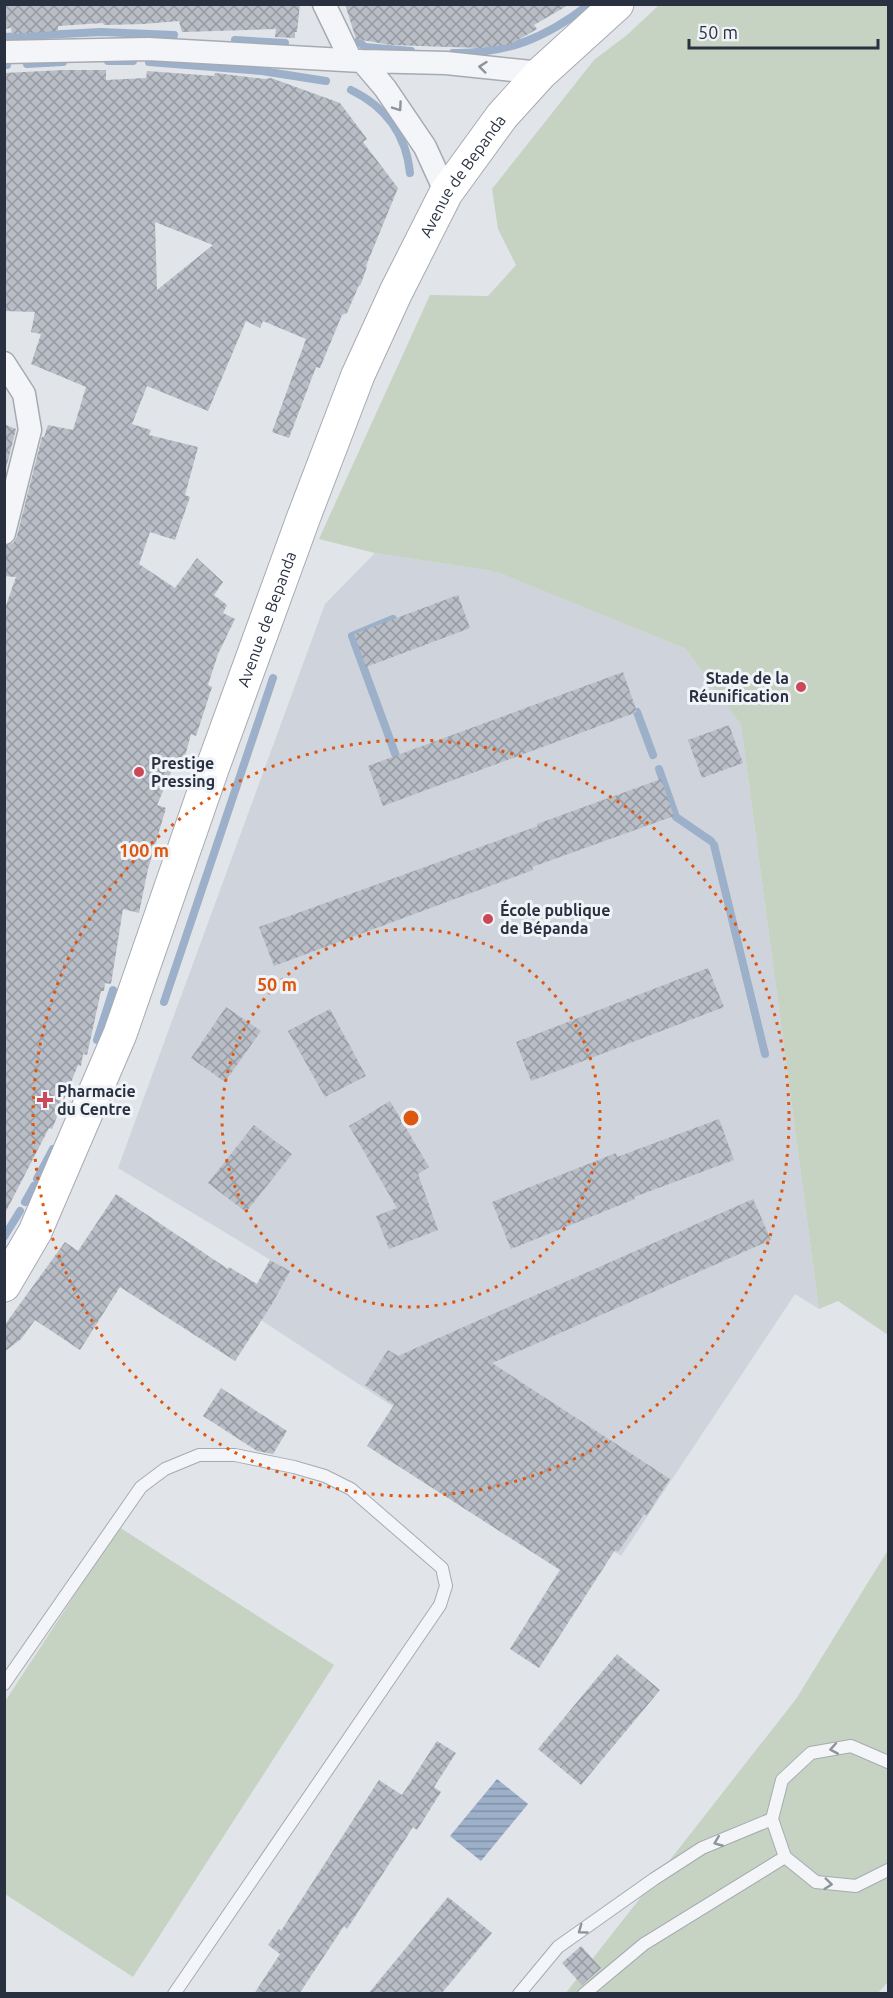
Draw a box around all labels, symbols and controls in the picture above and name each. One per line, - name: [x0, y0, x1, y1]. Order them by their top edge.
- scale bar: [689, 12, 878, 50]
- text: 50 m: [698, 22, 738, 42]
- one-way arrow: [479, 61, 488, 74]
- one-way arrow: [391, 101, 402, 112]
- street label: Avenue de Bepanda: [416, 111, 509, 240]
- street label: Avenue de Bepanda: [234, 549, 299, 689]
- place label: Stade de la Réunification: [689, 669, 789, 705]
- marker: Stade de la Réunification: [794, 680, 808, 694]
- place label: Prestige Pressing: [151, 754, 215, 790]
- marker: Prestige Pressing: [132, 765, 146, 779]
- text: 100 m: [119, 840, 169, 860]
- place label: École publique de Bépanda: [500, 899, 610, 937]
- marker: École publique de Bépanda: [481, 912, 495, 926]
- text: 50 m: [257, 974, 297, 994]
- place label: Pharmacie du Centre: [57, 1082, 136, 1118]
- marker: Pharmacie du Centre: [38, 1093, 52, 1107]
- centre of rings: [401, 1108, 421, 1128]
- one-way arrow: [829, 1742, 839, 1755]
- one-way arrow: [713, 1835, 724, 1847]
- one-way arrow: [823, 1877, 832, 1889]
- one-way arrow: [578, 1923, 589, 1934]

